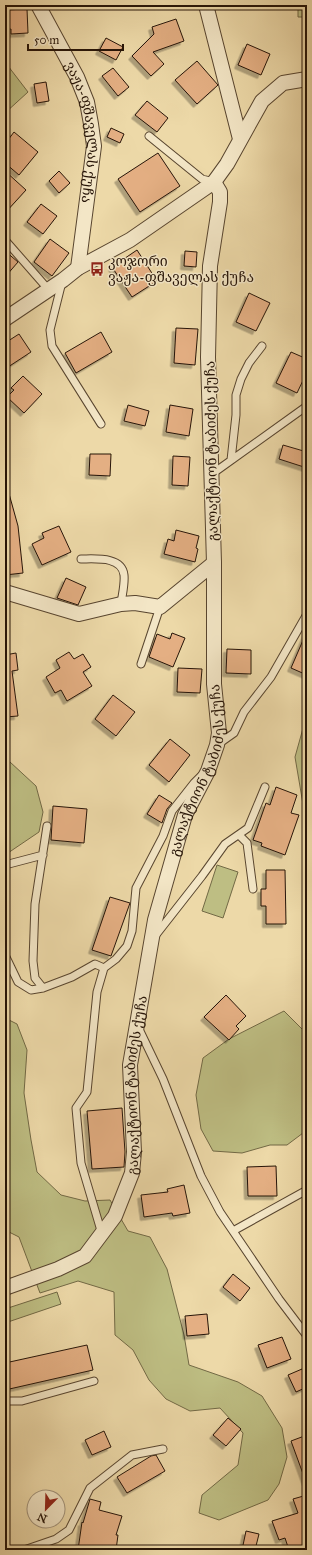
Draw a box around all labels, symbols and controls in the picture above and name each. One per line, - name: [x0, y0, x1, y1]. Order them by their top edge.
- scale bar: [28, 26, 123, 52]
- text: 50 m: [34, 33, 59, 47]
- street label: ვაჟა-ფშაველას ქუჩა: [61, 58, 103, 204]
- place label: კოჯორი ვაჟა-ფშაველას ქუჩა: [108, 253, 254, 286]
- bus stop icon: კოჯორი ვაჟა-ფშაველას ქუჩა: [89, 261, 105, 277]
- street label: გალაქტიონ ტაბიძეს ქუჩა: [201, 361, 222, 541]
- street label: გალაქტიონ ტაბიძეს ქუჩა: [166, 683, 228, 858]
- street label: გალაქტიონ ტაბიძეს ქუჩა: [122, 994, 151, 1176]
- north arrow: [26, 1489, 66, 1529]
- text: N: [35, 1510, 49, 1526]

